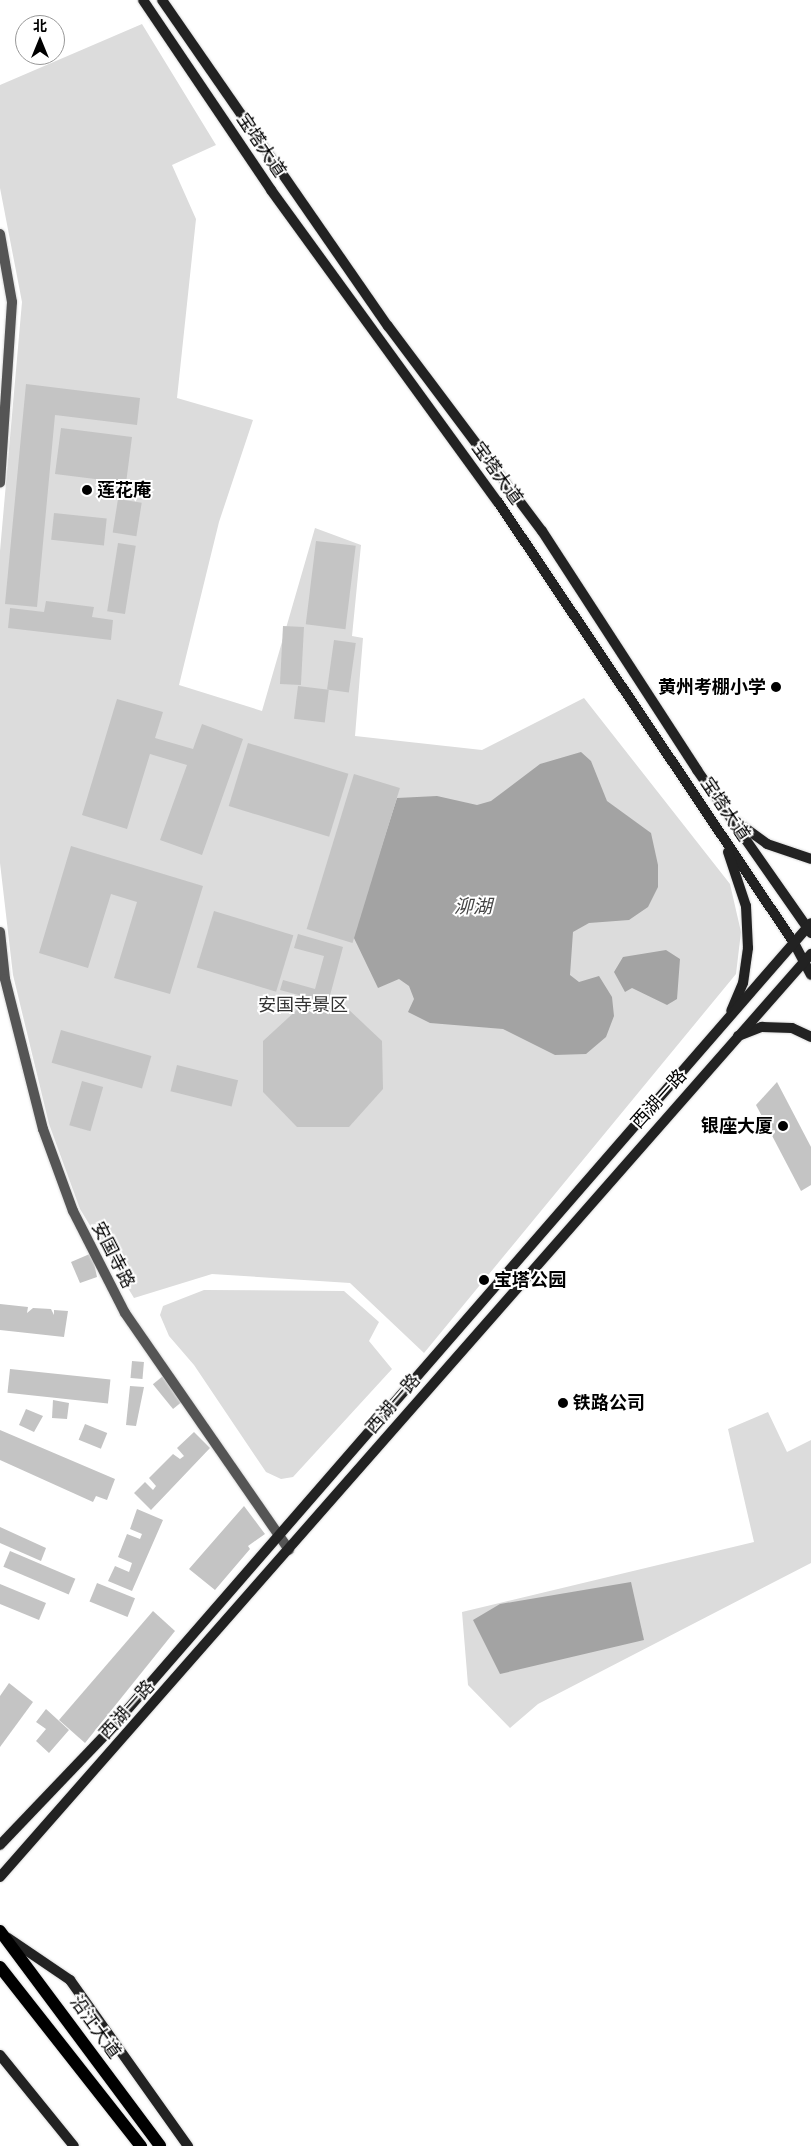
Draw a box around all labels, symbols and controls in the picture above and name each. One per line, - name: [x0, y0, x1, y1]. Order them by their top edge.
- north arrow: [15, 15, 65, 65]
- text: 北: [33, 17, 47, 35]
- street label: 宝塔大道: [232, 109, 290, 181]
- street label: 宝塔大道: [467, 438, 527, 508]
- place label: 莲花庵: [97, 479, 151, 501]
- marker: 莲花庵: [81, 484, 93, 496]
- place label: 黄州考棚小学: [658, 676, 766, 698]
- marker: 黄州考棚小学: [770, 681, 782, 693]
- street label: 宝塔大道: [696, 773, 754, 845]
- water label: 泖湖: [454, 896, 492, 918]
- park label: 安国寺景区: [258, 994, 348, 1016]
- street label: 西湖一路: [627, 1065, 691, 1133]
- place label: 银座大厦: [701, 1115, 773, 1137]
- marker: 银座大厦: [777, 1120, 789, 1132]
- street label: 安国寺路: [87, 1218, 139, 1292]
- place label: 宝塔公园: [494, 1269, 566, 1291]
- marker: 宝塔公园: [478, 1274, 490, 1286]
- street label: 西湖一路: [361, 1370, 425, 1438]
- place label: 铁路公司: [573, 1392, 645, 1414]
- marker: 铁路公司: [557, 1397, 569, 1409]
- street label: 西湖一路: [95, 1676, 159, 1744]
- street label: 沿江大道: [65, 1992, 125, 2062]

